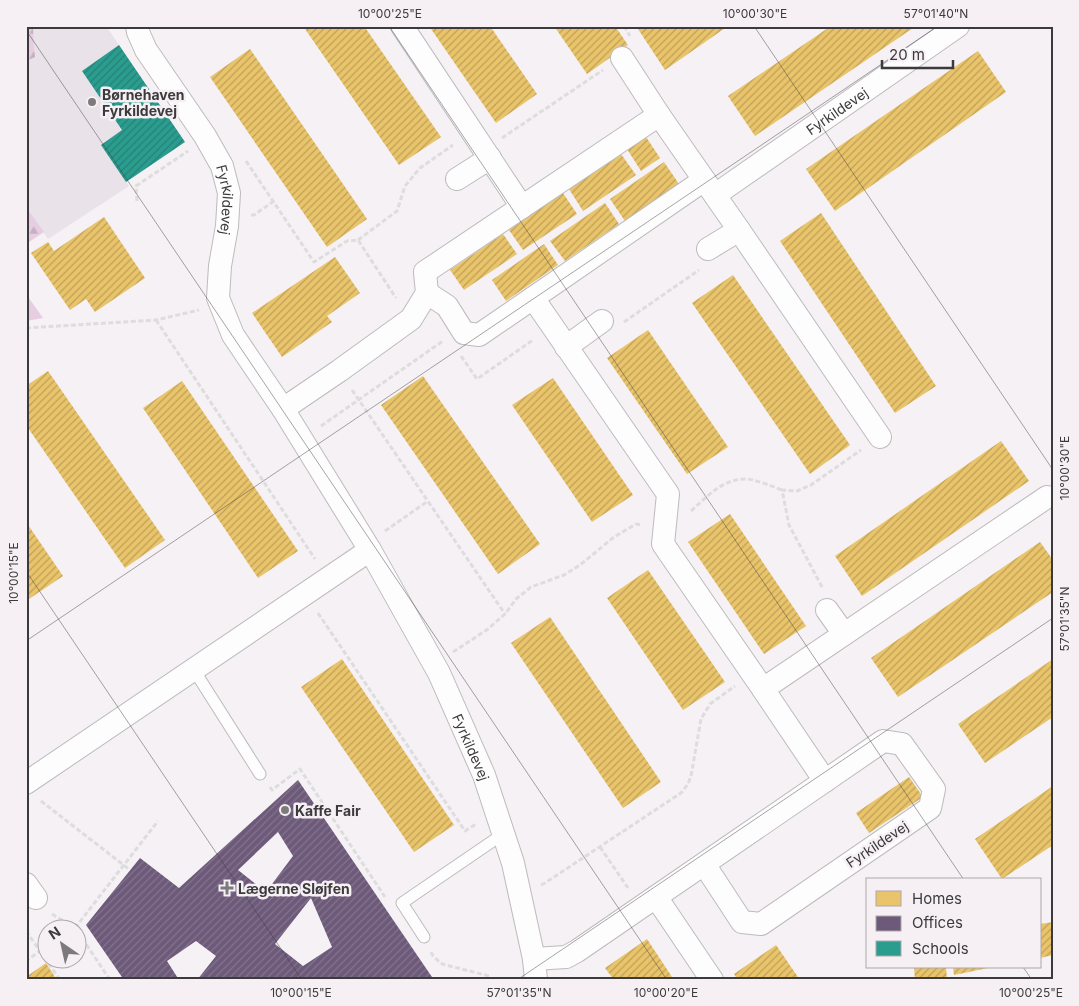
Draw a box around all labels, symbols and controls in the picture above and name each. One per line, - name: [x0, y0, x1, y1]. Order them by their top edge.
- text: 10°00'25"E: [358, 6, 422, 21]
- text: 10°00'30"E: [723, 6, 787, 21]
- text: 57°01'40"N: [904, 6, 968, 21]
- scale bar: [882, 38, 953, 70]
- text: 20 m: [889, 45, 925, 64]
- street label: Fyrkildevej: [802, 83, 871, 138]
- place label: Børnehaven Fyrkildevej: [102, 86, 185, 119]
- marker: Børnehaven Fyrkildevej: [86, 96, 98, 108]
- street label: Fyrkildevej: [213, 163, 237, 236]
- text: 10°00'30"E: [1057, 436, 1072, 500]
- text: 10°00'15"E: [6, 542, 21, 604]
- text: 57°01'35"N: [1057, 587, 1072, 651]
- street label: Fyrkildevej: [449, 711, 494, 782]
- place label: Kaffe Fair: [295, 802, 361, 819]
- marker: Kaffe Fair: [279, 804, 291, 816]
- street label: Fyrkildevej: [843, 817, 911, 871]
- legend: [866, 878, 1042, 968]
- place label: Lægerne Sløjfen: [238, 880, 350, 897]
- marker: Lægerne Sløjfen: [220, 881, 234, 895]
- text: Homes: [912, 889, 962, 908]
- text: Offices: [912, 913, 963, 932]
- north arrow: [38, 918, 88, 968]
- text: N: [45, 923, 64, 943]
- text: Schools: [912, 939, 969, 958]
- text: 10°00'15"E: [270, 985, 332, 1000]
- text: 57°01'35"N: [487, 985, 551, 1000]
- text: 10°00'20"E: [634, 985, 698, 1000]
- text: 10°00'25"E: [999, 985, 1063, 1000]

